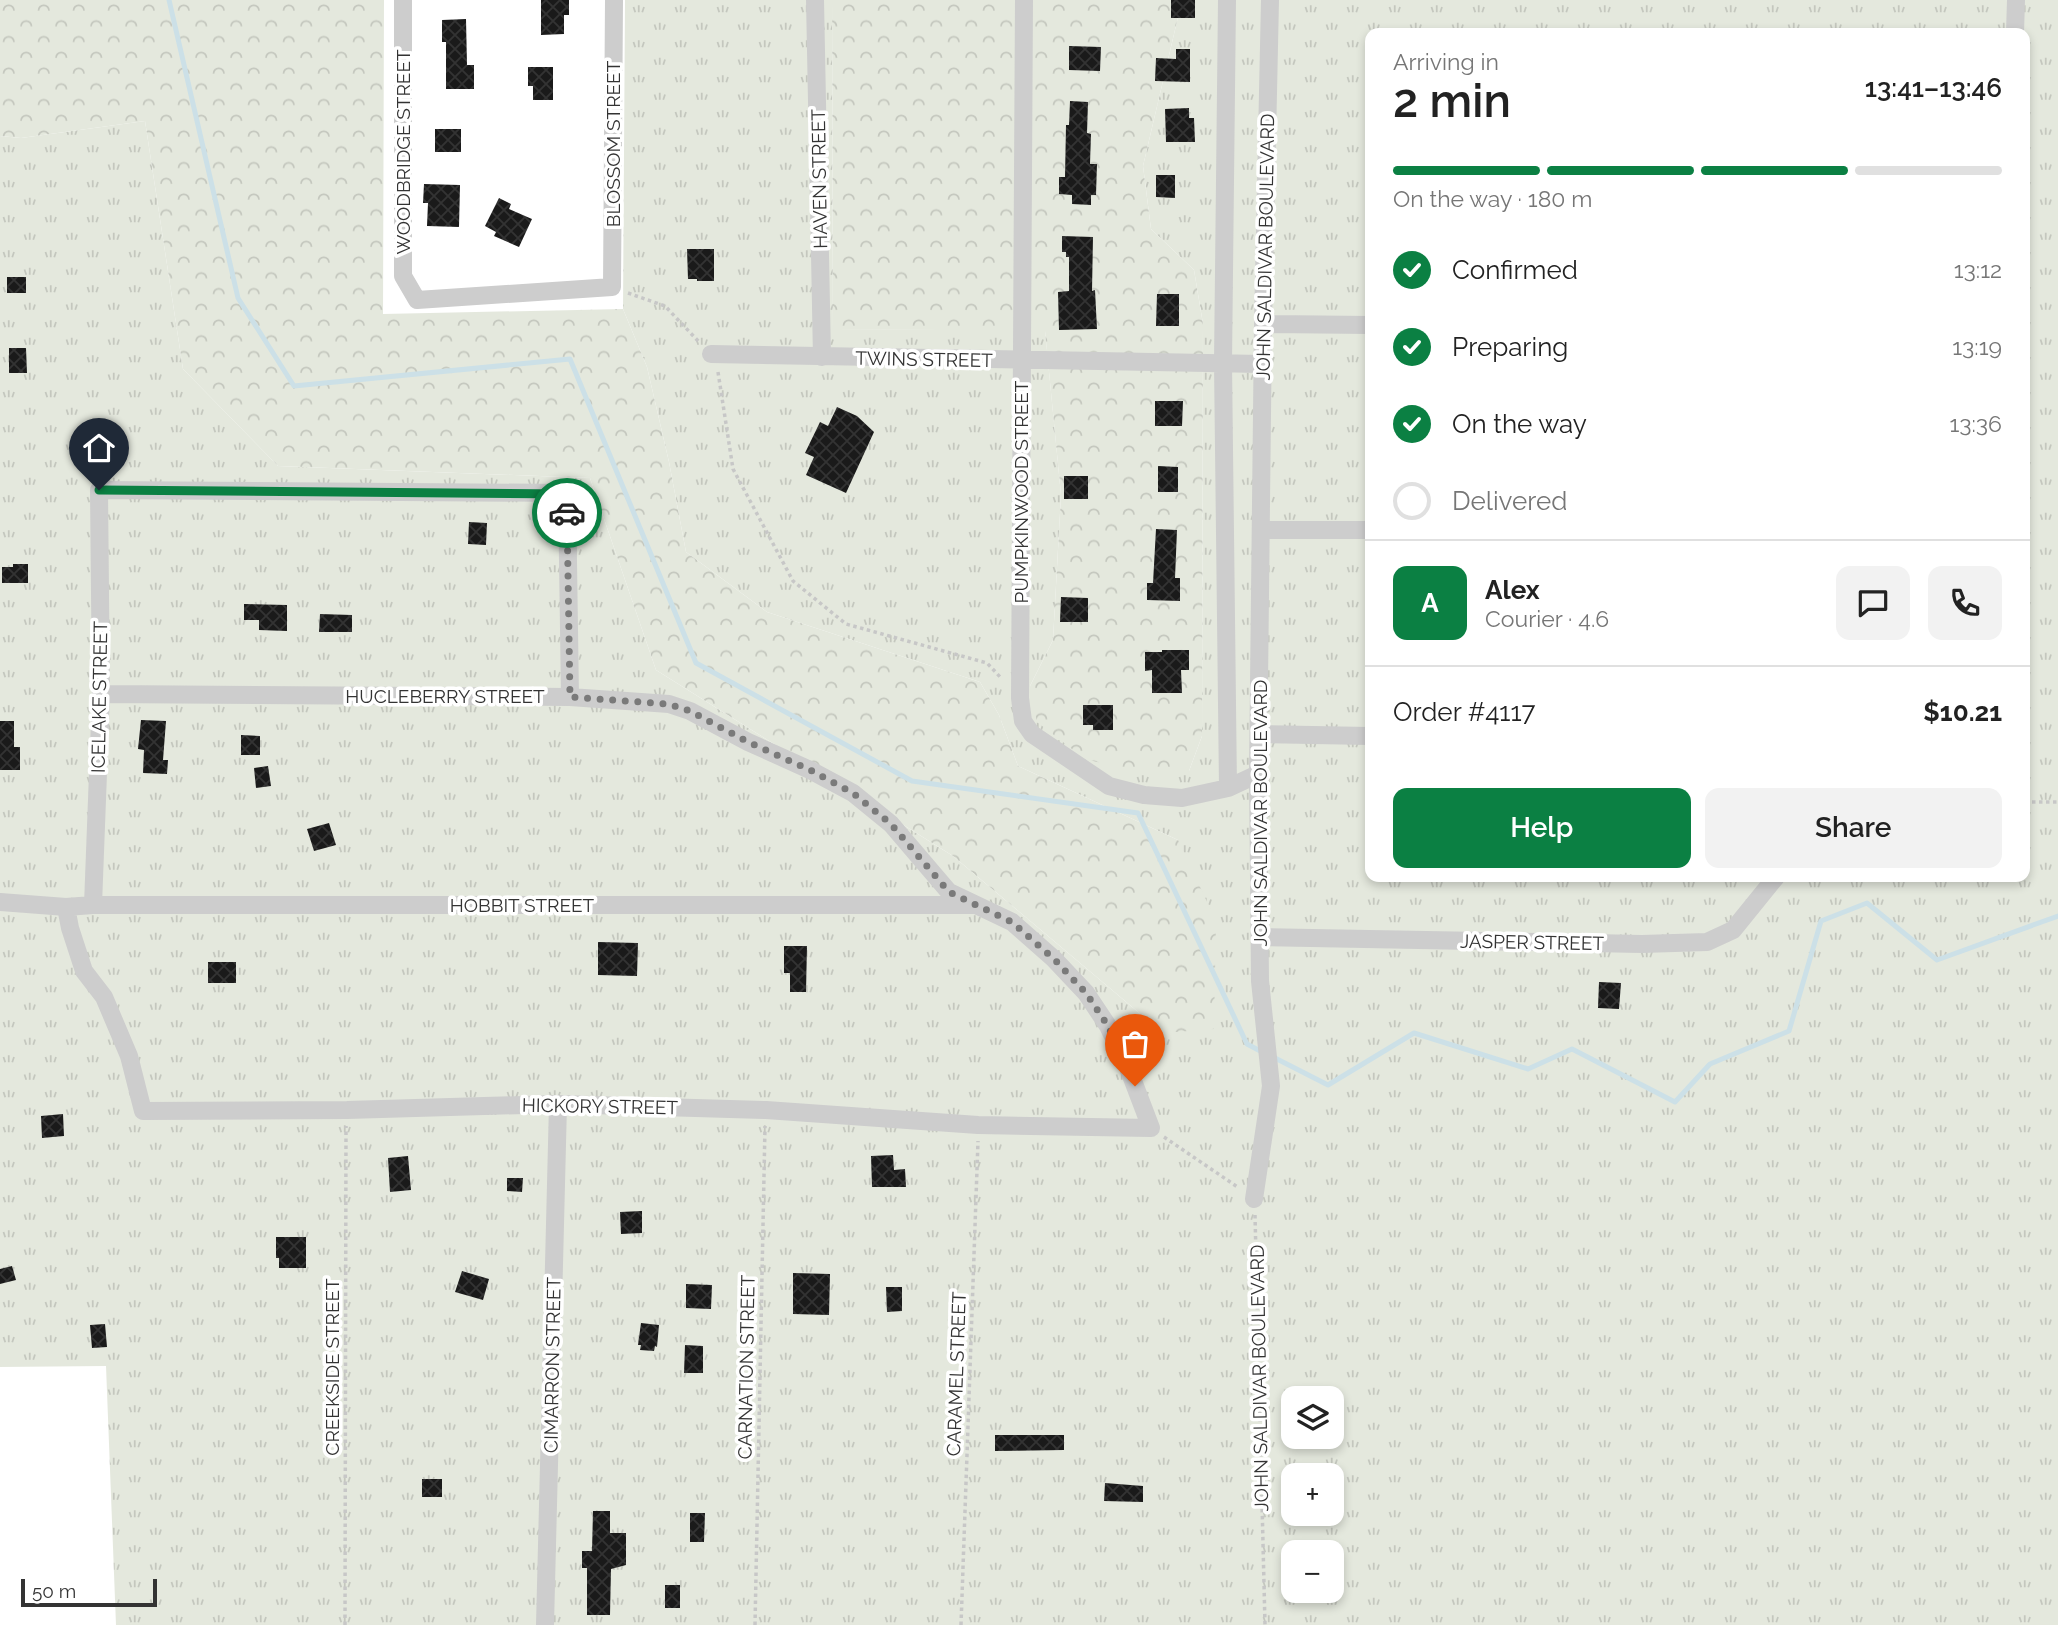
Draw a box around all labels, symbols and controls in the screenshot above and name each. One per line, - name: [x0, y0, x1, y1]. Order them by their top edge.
- text: Arriving in: [1393, 48, 1499, 75]
- street label: WOODBRIDGE STREET: [392, 49, 414, 255]
- street label: BLOSSOM STREET: [602, 60, 624, 227]
- text: 13:41–13:46: [1865, 73, 2002, 103]
- text: 2 min: [1393, 74, 1511, 128]
- street label: HAVEN STREET: [807, 108, 831, 249]
- street label: JOHN SALDIVAR BOULEVARD: [1252, 113, 1278, 381]
- text: On the way · 180 m: [1393, 185, 1592, 212]
- icon: check: [1393, 251, 1431, 289]
- text: Confirmed: [1452, 255, 1578, 285]
- text: 13:12: [1954, 256, 2002, 283]
- icon: check: [1393, 328, 1431, 366]
- text: Preparing: [1452, 332, 1568, 362]
- text: 13:19: [1952, 333, 2002, 360]
- street label: TWINS STREET: [855, 347, 993, 371]
- street label: PUMPKINWOOD STREET: [1010, 380, 1032, 603]
- icon: check: [1393, 405, 1431, 443]
- text: On the way: [1452, 409, 1587, 439]
- text: 13:36: [1949, 410, 2002, 437]
- pin: [69, 418, 129, 490]
- icon: home: [80, 429, 118, 467]
- courier: [532, 478, 602, 548]
- text: Delivered: [1452, 486, 1567, 516]
- icon: car: [548, 494, 586, 532]
- button: chat: [1836, 566, 1910, 640]
- button: phone: [1928, 566, 2002, 640]
- text: Alex: [1485, 575, 1540, 605]
- text: A: [1421, 588, 1439, 618]
- text: Courier · 4.6: [1485, 605, 1609, 632]
- street label: ICELAKE STREET: [87, 620, 111, 773]
- street label: JOHN SALDIVAR BOULEVARD: [1249, 680, 1271, 946]
- street label: HUCLEBERRY STREET: [345, 685, 545, 707]
- text: Order #4117: [1393, 697, 1535, 727]
- text: $10.21: [1923, 697, 2002, 727]
- button: Help: [1393, 788, 1691, 868]
- button: Share: [1705, 788, 2002, 868]
- street label: HOBBIT STREET: [450, 894, 595, 916]
- street label: JASPER STREET: [1460, 930, 1605, 954]
- pin: [1105, 1014, 1165, 1086]
- icon: bag: [1116, 1025, 1154, 1063]
- street label: HICKORY STREET: [522, 1094, 679, 1118]
- street label: JOHN SALDIVAR BOULEVARD: [1246, 1244, 1272, 1512]
- street label: CARNATION STREET: [733, 1274, 759, 1459]
- street label: CIMARRON STREET: [539, 1276, 565, 1453]
- street label: CREEKSIDE STREET: [321, 1278, 343, 1456]
- street label: CARAMEL STREET: [942, 1291, 970, 1457]
- map controls: [1281, 1386, 1344, 1603]
- button: layers: [1281, 1386, 1344, 1449]
- button: +: [1281, 1463, 1344, 1526]
- button: −: [1281, 1540, 1344, 1603]
- scale bar: [21, 1576, 158, 1608]
- text: 50 m: [32, 1580, 76, 1602]

